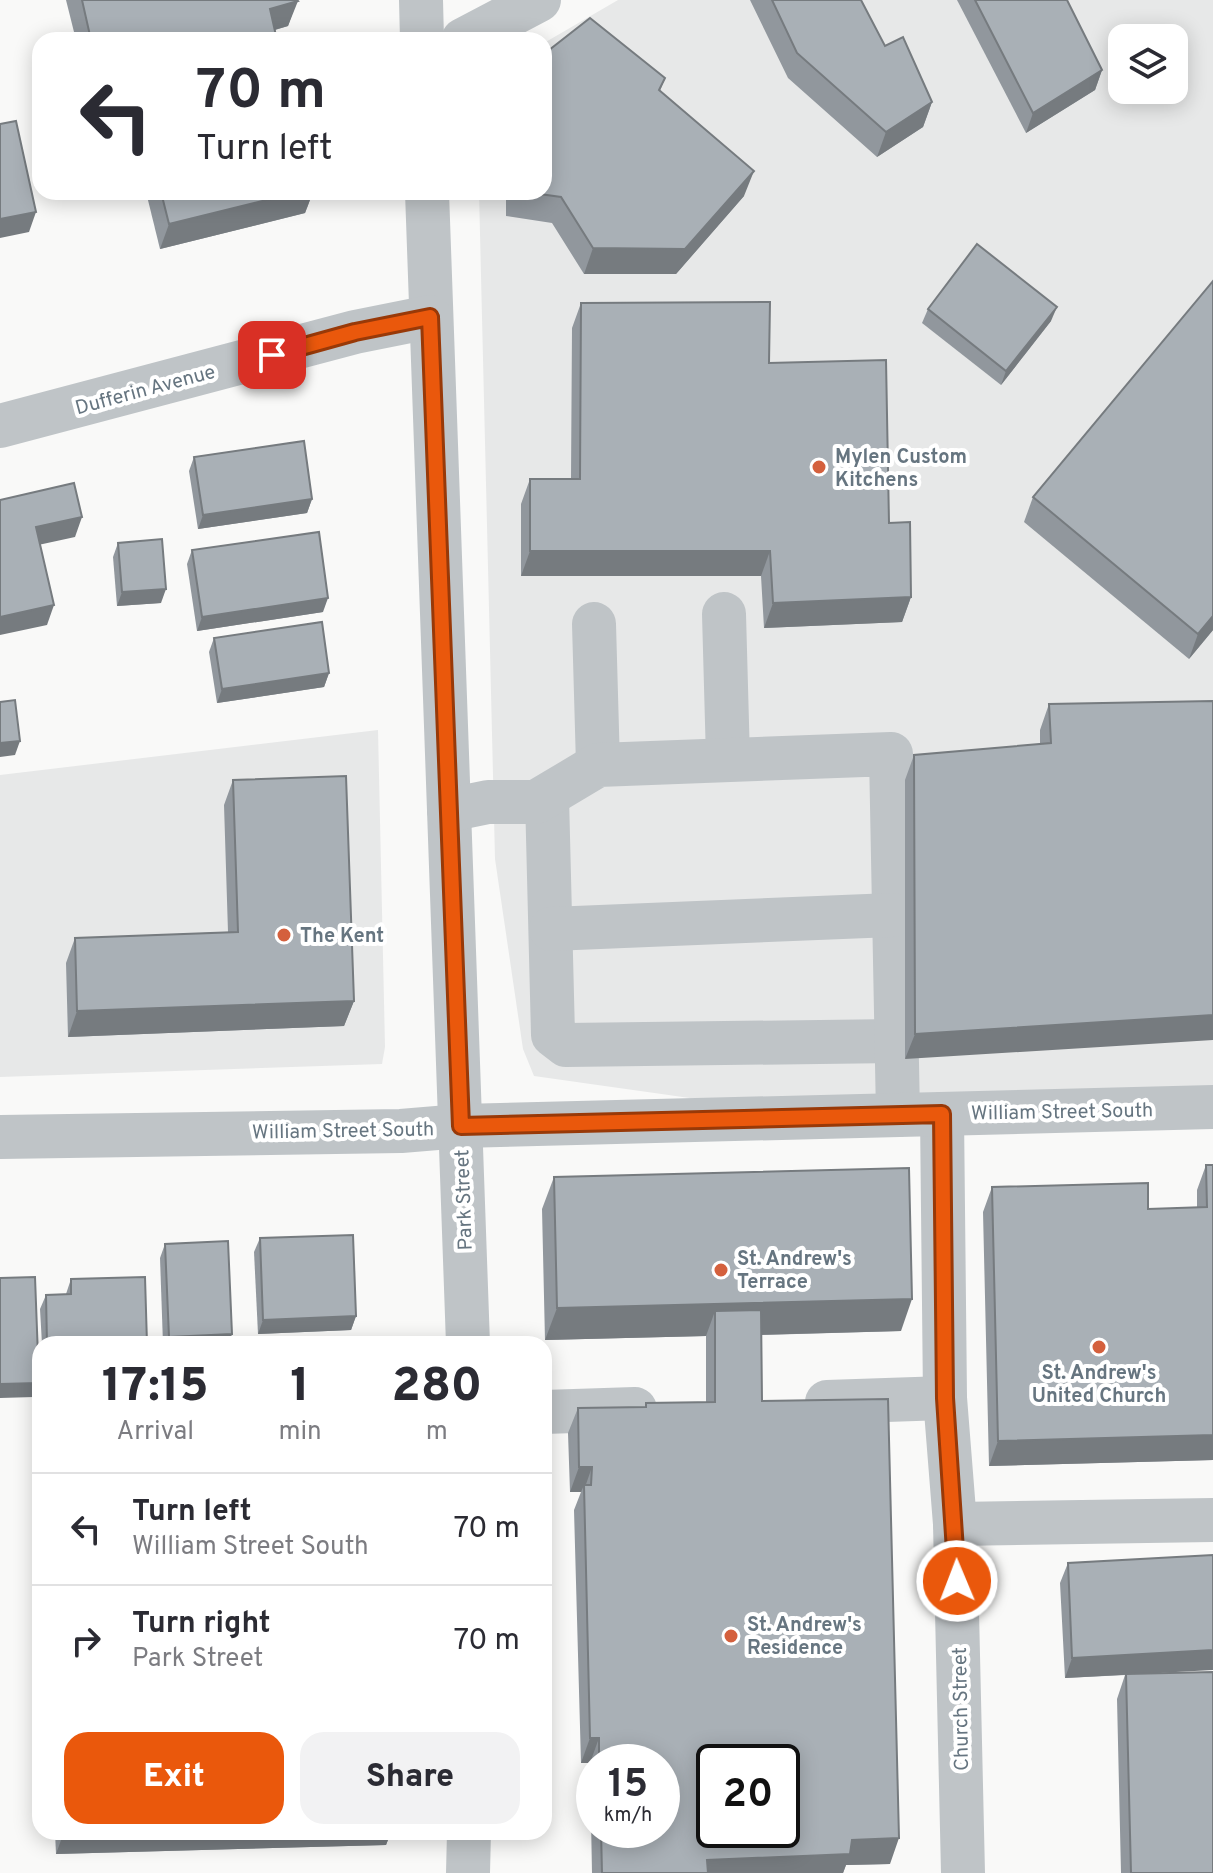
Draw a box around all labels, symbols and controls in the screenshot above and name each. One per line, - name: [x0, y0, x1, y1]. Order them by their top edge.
- map controls: [1108, 24, 1188, 104]
- button: layers: [1108, 24, 1188, 104]
- text: 70 m: [196, 58, 326, 128]
- icon: left: [64, 64, 168, 168]
- text: Turn left: [196, 127, 333, 173]
- pin: [238, 321, 306, 389]
- icon: arrive: [250, 333, 294, 377]
- street label: Dufferin Avenue: [73, 360, 218, 422]
- place label: Mylen Custom Kitchens: [835, 445, 967, 494]
- marker: Mylen Custom Kitchens: [810, 458, 828, 476]
- place label: The Kent: [300, 924, 384, 950]
- marker: The Kent: [275, 926, 293, 944]
- street label: William Street South: [971, 1098, 1153, 1128]
- street label: William Street South: [252, 1117, 434, 1147]
- street label: Park Street: [450, 1149, 480, 1251]
- place label: St. Andrew's Terrace: [737, 1247, 852, 1296]
- marker: St. Andrew's Terrace: [712, 1261, 730, 1279]
- marker: St. Andrew's United Church: [1090, 1338, 1108, 1356]
- text: 17:15: [102, 1358, 209, 1418]
- text: 1: [290, 1358, 310, 1418]
- text: 280: [391, 1358, 482, 1418]
- place label: St. Andrew's United Church: [1032, 1361, 1166, 1410]
- text: Arrival: [116, 1416, 194, 1449]
- text: min: [278, 1416, 322, 1449]
- text: m: [426, 1416, 448, 1449]
- text: Turn left: [132, 1494, 252, 1531]
- icon: left: [64, 1507, 108, 1551]
- text: 70 m: [454, 1511, 520, 1548]
- text: William Street South: [132, 1531, 369, 1564]
- position arrow: [915, 1539, 999, 1623]
- text: Turn right: [132, 1606, 270, 1643]
- place label: St. Andrew's Residence: [747, 1613, 862, 1662]
- icon: right: [64, 1619, 108, 1663]
- text: 70 m: [454, 1623, 520, 1660]
- marker: St. Andrew's Residence: [722, 1627, 740, 1645]
- text: Park Street: [132, 1643, 263, 1676]
- street label: Church Street: [948, 1647, 976, 1771]
- button: Exit: [64, 1732, 284, 1824]
- button: Share: [300, 1732, 520, 1824]
- speed limit sign: 20: [696, 1744, 800, 1848]
- text: 15: [608, 1761, 648, 1811]
- text: km/h: [604, 1803, 652, 1829]

